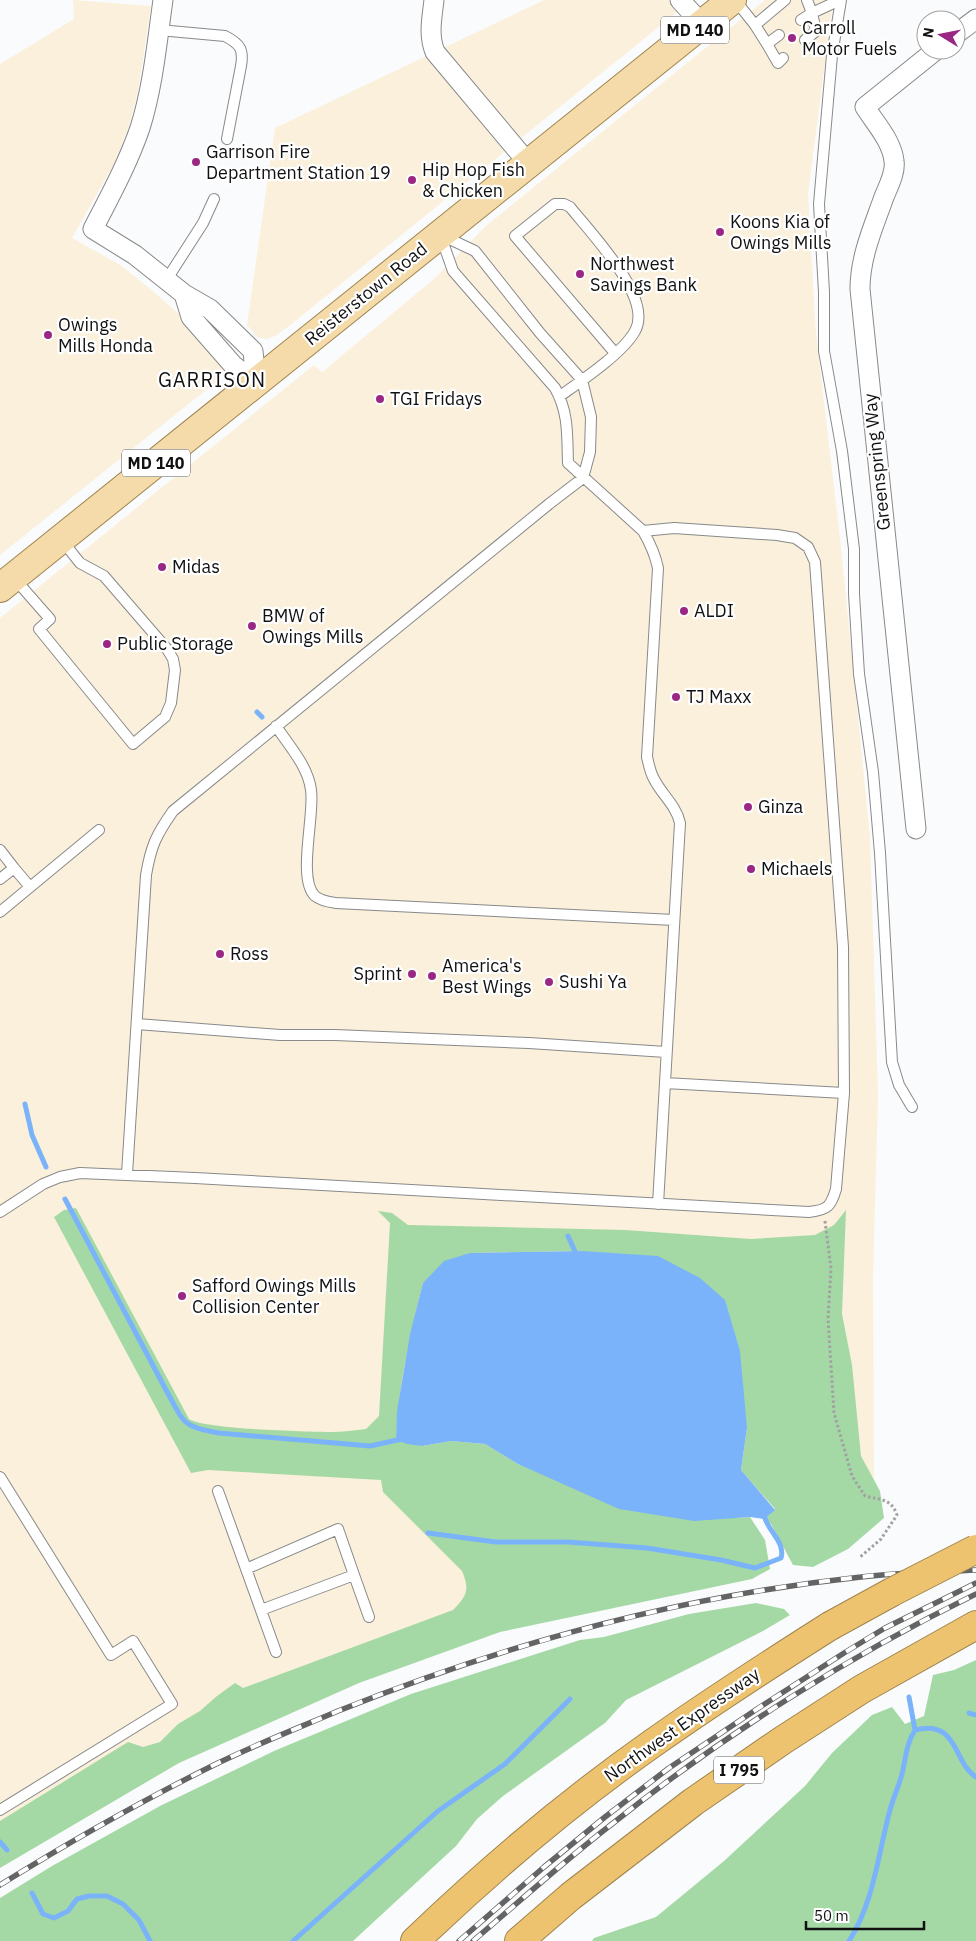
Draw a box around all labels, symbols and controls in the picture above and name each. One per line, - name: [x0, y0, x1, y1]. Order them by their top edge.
- north arrow: [916, 10, 966, 60]
- road number: MD 140: [661, 16, 729, 44]
- place label: Carroll Motor Fuels: [802, 16, 897, 60]
- text: N: [918, 26, 938, 39]
- marker: Carroll Motor Fuels: [786, 32, 798, 44]
- place label: Garrison Fire Department Station 19: [206, 140, 391, 184]
- marker: Garrison Fire Department Station 19: [190, 156, 202, 168]
- place label: Hip Hop Fish & Chicken: [422, 158, 525, 202]
- marker: Hip Hop Fish & Chicken: [406, 174, 418, 186]
- place label: Koons Kia of Owings Mills: [730, 210, 831, 254]
- marker: Koons Kia of Owings Mills: [714, 226, 726, 238]
- street label: Reisterstown Road: [300, 237, 432, 350]
- place label: Northwest Savings Bank: [590, 252, 698, 296]
- marker: Northwest Savings Bank: [574, 268, 586, 280]
- place label: Owings Mills Honda: [58, 313, 153, 357]
- marker: Owings Mills Honda: [42, 329, 54, 341]
- district label: GARRISON: [158, 366, 266, 393]
- place label: TGI Fridays: [390, 387, 482, 410]
- street label: Greenspring Way: [858, 392, 895, 532]
- marker: TGI Fridays: [374, 393, 386, 405]
- road number: MD 140: [122, 449, 190, 476]
- place label: Midas: [172, 555, 220, 578]
- marker: Midas: [156, 561, 168, 573]
- place label: ALDI: [694, 599, 734, 622]
- place label: BMW of Owings Mills: [262, 604, 363, 648]
- marker: ALDI: [678, 605, 690, 617]
- marker: BMW of Owings Mills: [246, 620, 258, 632]
- place label: Public Storage: [117, 632, 234, 655]
- marker: Public Storage: [101, 638, 113, 650]
- place label: TJ Maxx: [686, 685, 751, 708]
- marker: TJ Maxx: [670, 691, 682, 703]
- place label: Ginza: [758, 795, 804, 818]
- marker: Ginza: [742, 801, 754, 813]
- place label: Michaels: [761, 857, 833, 880]
- marker: Michaels: [745, 863, 757, 875]
- place label: Ross: [230, 942, 269, 965]
- marker: Ross: [214, 948, 226, 960]
- place label: America's Best Wings: [442, 954, 532, 998]
- place label: Sprint: [353, 962, 402, 985]
- marker: Sprint: [406, 968, 418, 980]
- marker: America's Best Wings: [426, 970, 438, 982]
- place label: Sushi Ya: [559, 970, 627, 993]
- marker: Sushi Ya: [543, 976, 555, 988]
- place label: Safford Owings Mills Collision Center: [192, 1274, 356, 1318]
- marker: Safford Owings Mills Collision Center: [176, 1290, 188, 1302]
- street label: Northwest Expressway: [599, 1662, 764, 1787]
- road number: I 795: [714, 1756, 764, 1784]
- scale bar: [806, 1898, 924, 1930]
- text: 50 m: [814, 1906, 849, 1925]

